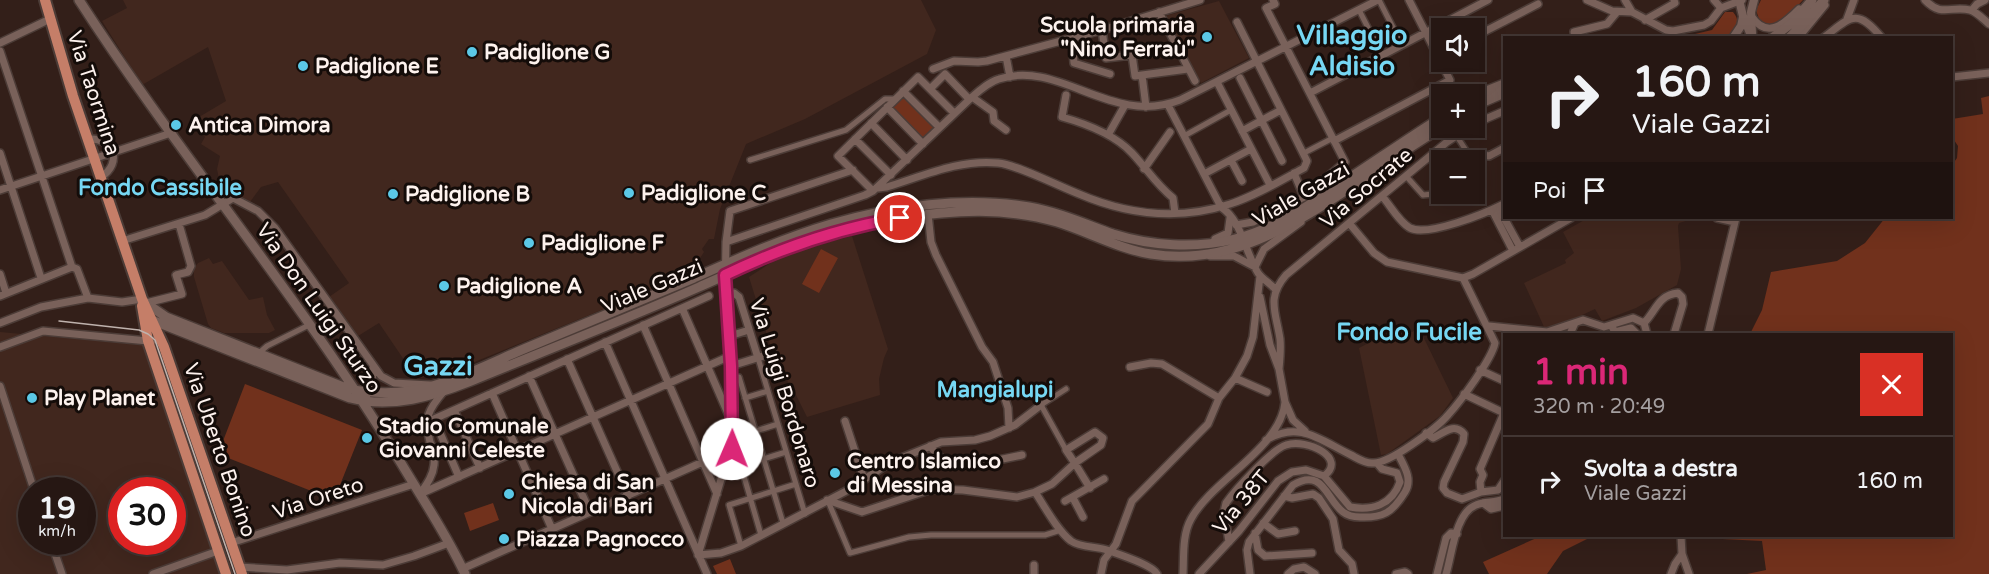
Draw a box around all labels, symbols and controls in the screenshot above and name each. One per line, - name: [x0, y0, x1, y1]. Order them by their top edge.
- place label: Scuola primaria "Nino Ferraù": [1040, 13, 1195, 62]
- map controls: [1431, 18, 1485, 204]
- button: sound: [1431, 18, 1485, 72]
- district label: Villaggio Aldisio: [1296, 19, 1408, 83]
- street label: Via Taormina: [62, 28, 125, 159]
- marker: Scuola primaria "Nino Ferraù": [1200, 30, 1214, 44]
- place label: Padiglione G: [484, 40, 610, 65]
- marker: Padiglione G: [465, 45, 479, 59]
- place label: Padiglione E: [315, 54, 439, 79]
- text: 160 m: [1632, 57, 1761, 108]
- marker: Padiglione E: [296, 59, 310, 73]
- icon: right: [1533, 60, 1611, 138]
- button: +: [1431, 84, 1485, 138]
- text: Viale Gazzi: [1632, 108, 1771, 141]
- place label: Antica Dimora: [188, 113, 330, 138]
- marker: Antica Dimora: [169, 118, 183, 132]
- street label: Via Socrate: [1315, 142, 1418, 234]
- button: −: [1431, 150, 1485, 204]
- street label: Viale Gazzi: [1248, 157, 1354, 232]
- icon: arrive: [1578, 174, 1611, 207]
- district label: Fondo Cassibile: [78, 175, 242, 201]
- text: Poi: [1533, 178, 1566, 204]
- place label: Padiglione C: [641, 181, 766, 206]
- place label: Padiglione B: [405, 182, 530, 207]
- marker: Padiglione C: [622, 186, 636, 200]
- marker: Padiglione B: [386, 187, 400, 201]
- pin: [874, 192, 925, 243]
- icon: arrive: [883, 201, 916, 234]
- street label: Via Don Luigi Sturzo: [250, 218, 387, 398]
- place label: Padiglione F: [541, 231, 664, 256]
- marker: Padiglione F: [522, 236, 536, 250]
- street label: Viale Gazzi: [598, 254, 707, 319]
- place label: Padiglione A: [456, 274, 582, 299]
- marker: Padiglione A: [437, 279, 451, 293]
- street label: Via Luigi Bordonaro: [744, 295, 825, 491]
- district label: Fondo Fucile: [1336, 318, 1482, 347]
- district label: Gazzi: [403, 350, 473, 383]
- text: 1 min: [1533, 351, 1629, 394]
- button: close: [1860, 353, 1923, 416]
- street label: Via Uberto Bonino: [178, 360, 261, 541]
- district label: Mangialupi: [937, 377, 1053, 403]
- place label: Play Planet: [44, 386, 155, 411]
- marker: Play Planet: [25, 391, 39, 405]
- text: 320 m · 20:49: [1533, 395, 1665, 419]
- place label: Stadio Comunale Giovanni Celeste: [379, 414, 549, 463]
- position arrow: [700, 417, 764, 481]
- marker: Stadio Comunale Giovanni Celeste: [360, 431, 374, 445]
- place label: Centro Islamico di Messina: [847, 449, 1001, 498]
- text: Svolta a destra: [1584, 456, 1738, 482]
- street label: Via 38T: [1207, 465, 1276, 539]
- icon: right: [1533, 465, 1566, 498]
- marker: Centro Islamico di Messina: [828, 466, 842, 480]
- text: 160 m: [1856, 468, 1923, 494]
- place label: Chiesa di San Nicola di Bari: [521, 470, 654, 519]
- street label: Via Oreto: [270, 472, 367, 525]
- speed limit sign: 30: [108, 477, 186, 555]
- text: Viale Gazzi: [1584, 482, 1687, 506]
- marker: Chiesa di San Nicola di Bari: [502, 487, 516, 501]
- text: 19: [38, 490, 76, 527]
- text: km/h: [38, 522, 76, 540]
- place label: Piazza Pagnocco: [516, 527, 685, 552]
- marker: Piazza Pagnocco: [497, 532, 511, 546]

